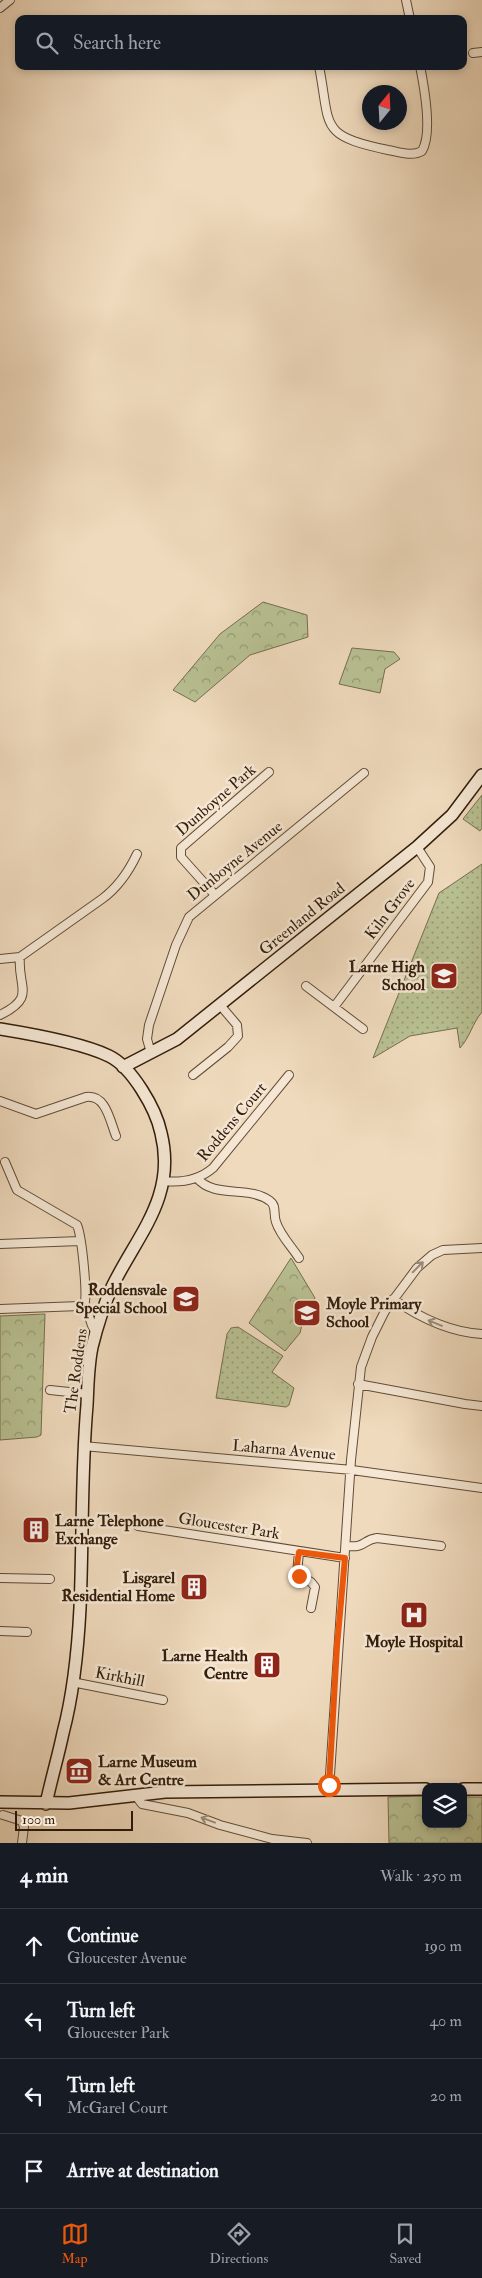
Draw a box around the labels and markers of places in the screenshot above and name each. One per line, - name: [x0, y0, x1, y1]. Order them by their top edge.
- place label: Larne High School: [349, 957, 426, 995]
- school or university icon: Larne High School: [429, 961, 459, 991]
- place label: Roddensvale Special School: [75, 1280, 168, 1319]
- school or university icon: Roddensvale Special School: [171, 1284, 201, 1314]
- place label: Moyle Primary School: [325, 1294, 422, 1332]
- school or university icon: Moyle Primary School: [292, 1298, 322, 1328]
- place label: Larne Telephone Exchange: [55, 1511, 164, 1550]
- building icon: Larne Telephone Exchange: [21, 1515, 51, 1545]
- place label: Lisgarel Residential Home: [61, 1568, 176, 1606]
- building icon: Lisgarel Residential Home: [179, 1572, 209, 1602]
- hospital icon: Moyle Hospital: [399, 1600, 429, 1630]
- place label: Moyle Hospital: [364, 1632, 464, 1653]
- place label: Larne Health Centre: [162, 1646, 249, 1684]
- building icon: Larne Health Centre: [252, 1650, 282, 1680]
- place label: Larne Museum & Art Centre: [98, 1752, 197, 1790]
- museum icon: Larne Museum & Art Centre: [64, 1756, 94, 1786]

